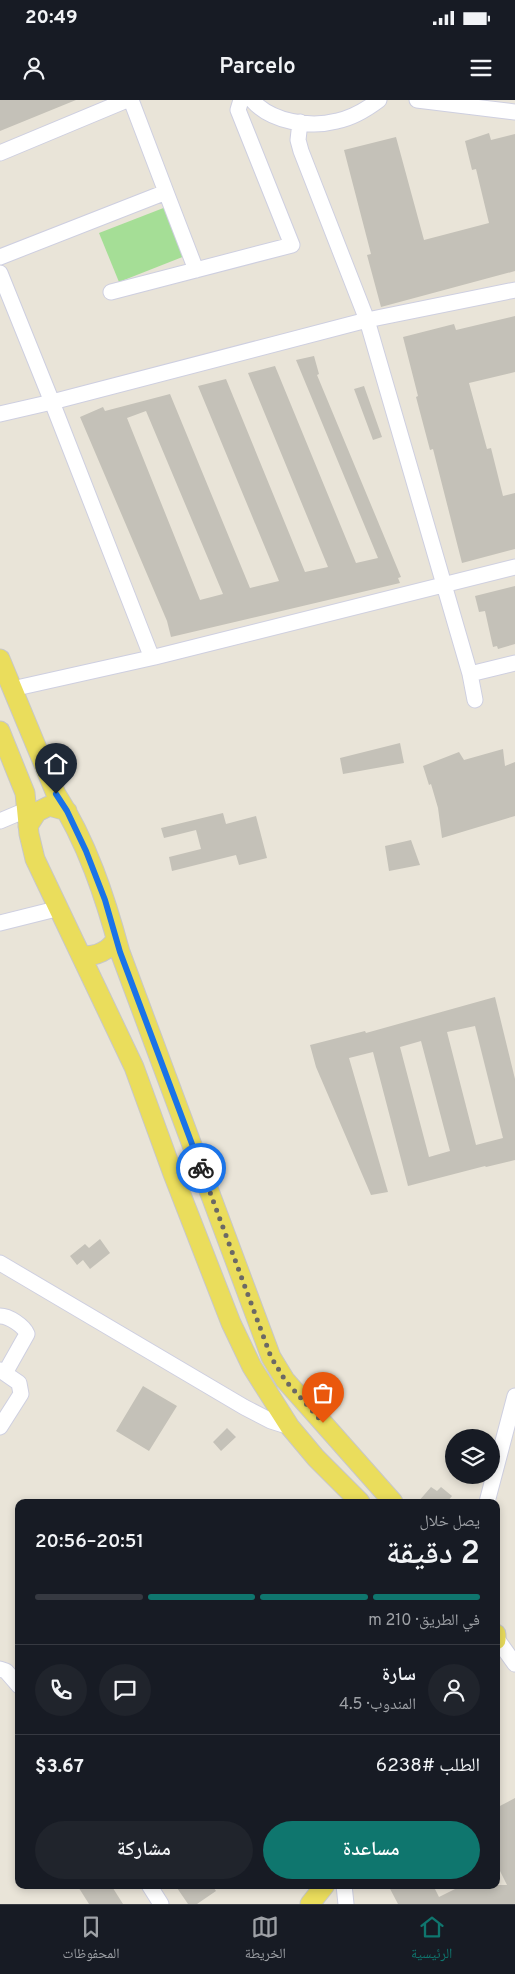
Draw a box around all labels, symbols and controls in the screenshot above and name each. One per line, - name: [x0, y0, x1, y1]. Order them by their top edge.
- text: 20:49: [25, 6, 78, 30]
- icon: person: [20, 54, 48, 82]
- text: Parcelo: [219, 54, 296, 81]
- icon: menu: [467, 54, 495, 82]
- pin: [35, 743, 77, 794]
- icon: home: [42, 750, 70, 778]
- courier: [176, 1143, 226, 1193]
- icon: bike: [187, 1154, 215, 1182]
- pin: [302, 1372, 344, 1423]
- icon: bag: [309, 1379, 337, 1407]
- map controls: [445, 1429, 500, 1484]
- button: layers: [445, 1429, 500, 1484]
- text: يصل خلال: [419, 1512, 480, 1532]
- text: 20:51–20:56: [35, 1530, 144, 1554]
- text: 2 دقيقة: [386, 1535, 480, 1575]
- text: في الطريق · 210 m: [368, 1611, 480, 1631]
- text: سارة: [382, 1663, 416, 1687]
- button: phone: [35, 1664, 87, 1716]
- button: chat: [99, 1664, 151, 1716]
- button: person: [428, 1664, 480, 1716]
- text: المندوب · 4.5: [339, 1695, 416, 1715]
- text: الطلب #6238: [376, 1754, 480, 1778]
- text: $3.67: [35, 1755, 84, 1779]
- button: مشاركة: [35, 1821, 253, 1879]
- button: مساعدة: [263, 1821, 480, 1879]
- tab: المحفوظات: [63, 1913, 120, 1967]
- tab: الخريطة: [245, 1913, 286, 1967]
- tab: الرئيسية: [411, 1913, 452, 1967]

